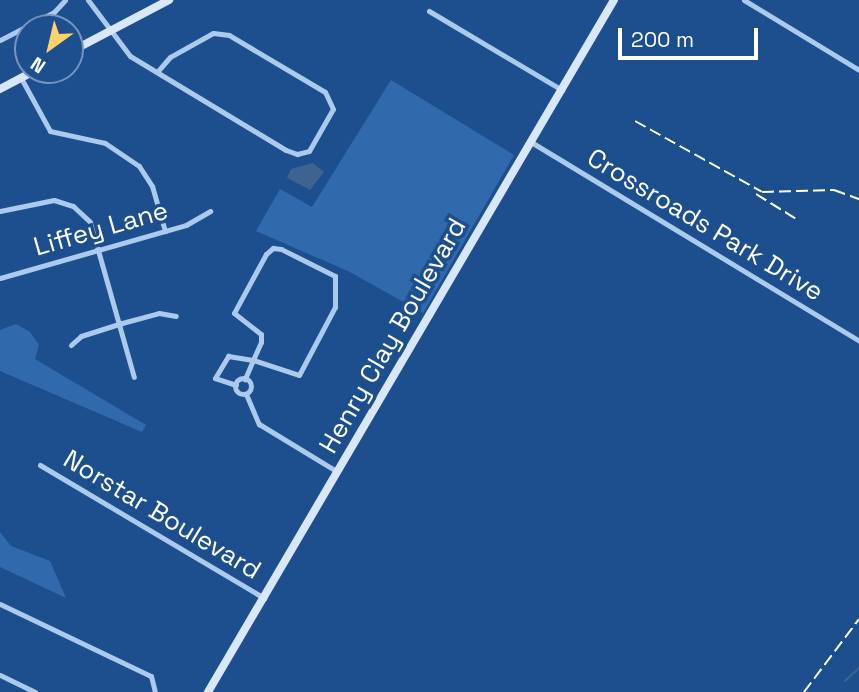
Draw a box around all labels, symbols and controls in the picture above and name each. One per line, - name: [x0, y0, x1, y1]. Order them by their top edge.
- north arrow: [14, 14, 84, 84]
- scale bar: [621, 14, 761, 58]
- text: 200 m: [631, 26, 694, 53]
- text: N: [26, 51, 50, 79]
- street label: Crossroads Park Drive: [581, 142, 829, 308]
- street label: Liffey Lane: [30, 195, 172, 263]
- street label: Henry Clay Boulevard: [313, 213, 473, 459]
- street label: Norstar Boulevard: [58, 444, 266, 586]

